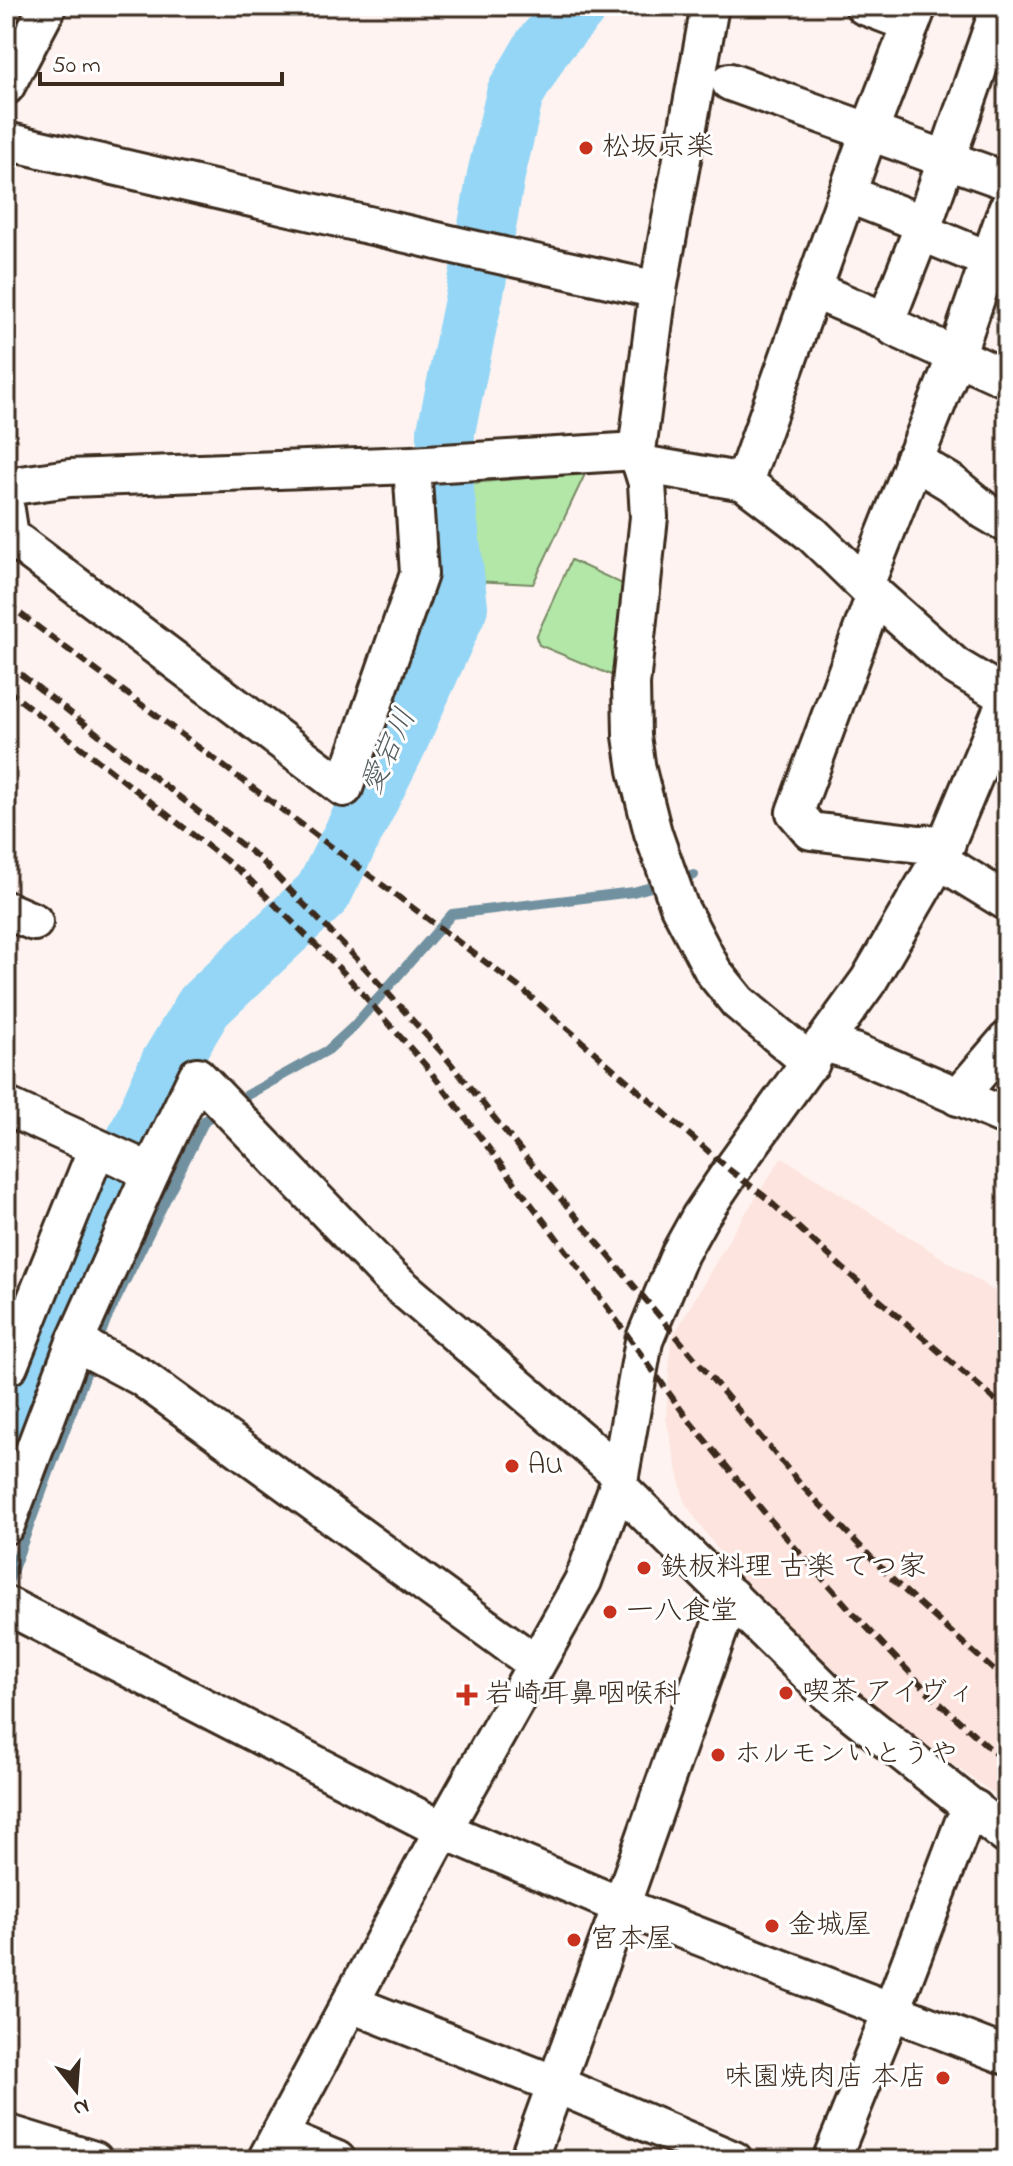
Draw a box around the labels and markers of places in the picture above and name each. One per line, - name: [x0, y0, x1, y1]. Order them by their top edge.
- place label: 松坂京楽: [602, 128, 714, 169]
- marker: 松坂京楽: [577, 139, 595, 157]
- place label: AU: [528, 1446, 563, 1487]
- marker: AU: [503, 1457, 521, 1475]
- place label: 鉄板料理 古楽 てつ家: [660, 1548, 926, 1589]
- marker: 鉄板料理 古楽 てつ家: [635, 1559, 653, 1577]
- place label: 一八食堂: [626, 1592, 738, 1633]
- marker: 一八食堂: [601, 1603, 619, 1621]
- place label: 喫茶 アイヴィ: [802, 1673, 975, 1714]
- place label: 岩崎耳鼻咽喉科: [485, 1675, 681, 1716]
- marker: 岩崎耳鼻咽喉科: [456, 1684, 478, 1706]
- marker: 喫茶 アイヴィ: [777, 1684, 795, 1702]
- place label: ホルモンいとうや: [734, 1735, 958, 1776]
- marker: ホルモンいとうや: [709, 1746, 727, 1764]
- place label: 金城屋: [788, 1906, 872, 1947]
- marker: 金城屋: [763, 1917, 781, 1935]
- place label: 宮本屋: [590, 1920, 674, 1961]
- marker: 宮本屋: [565, 1931, 583, 1949]
- place label: 味園焼肉店 本店: [724, 2058, 927, 2099]
- marker: 味園焼肉店 本店: [934, 2069, 952, 2087]

